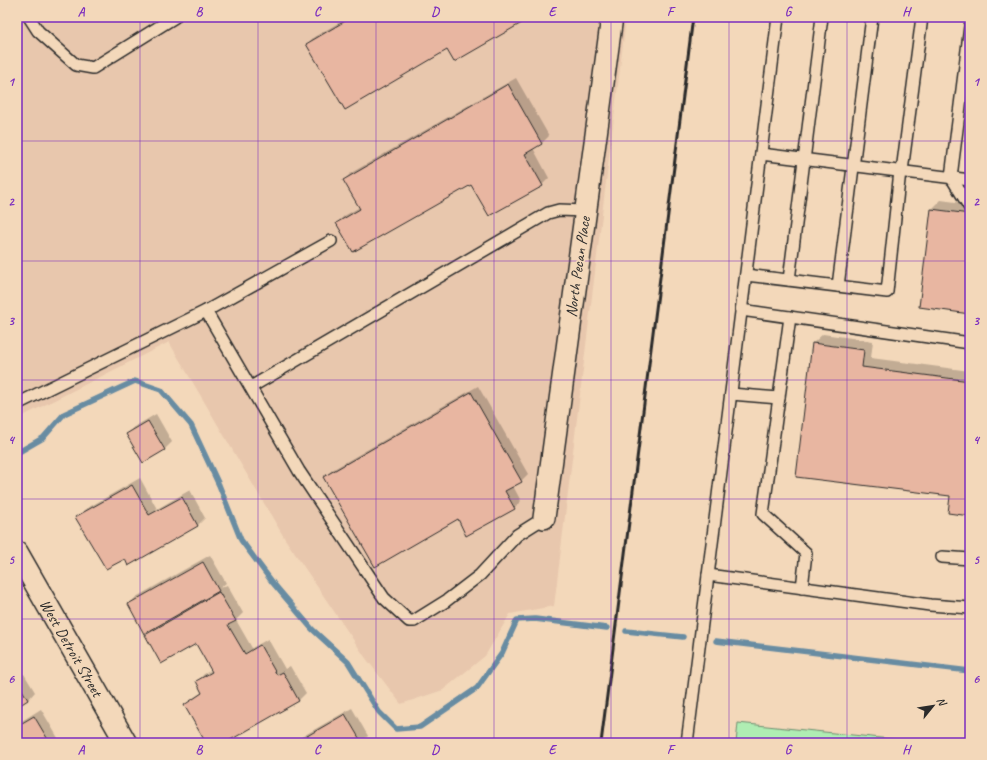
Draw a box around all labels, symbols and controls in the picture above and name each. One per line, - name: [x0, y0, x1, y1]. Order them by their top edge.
- text: A: [78, 4, 86, 20]
- text: B: [196, 4, 204, 20]
- text: C: [314, 4, 322, 20]
- text: D: [431, 4, 440, 20]
- text: E: [549, 4, 558, 20]
- text: F: [667, 4, 676, 20]
- text: G: [785, 4, 793, 20]
- text: H: [902, 4, 912, 20]
- text: 1: [8, 74, 16, 90]
- text: 1: [973, 74, 981, 90]
- text: 2: [8, 194, 15, 210]
- text: 2: [973, 194, 980, 210]
- street label: North Pecan Place: [561, 214, 595, 319]
- text: 3: [8, 313, 15, 329]
- text: 3: [973, 313, 980, 329]
- text: 4: [8, 432, 16, 448]
- text: 4: [973, 432, 981, 448]
- text: 5: [8, 552, 15, 568]
- text: 5: [973, 552, 980, 568]
- street label: West Detroit Street: [35, 596, 108, 702]
- text: 6: [8, 671, 15, 687]
- text: 6: [973, 671, 980, 687]
- north arrow: [913, 686, 953, 726]
- text: N: [934, 695, 951, 709]
- text: A: [78, 742, 86, 758]
- text: B: [196, 742, 204, 758]
- text: C: [314, 742, 322, 758]
- text: D: [431, 742, 440, 758]
- text: E: [549, 742, 558, 758]
- text: F: [667, 742, 676, 758]
- text: G: [785, 742, 793, 758]
- text: H: [902, 742, 912, 758]

